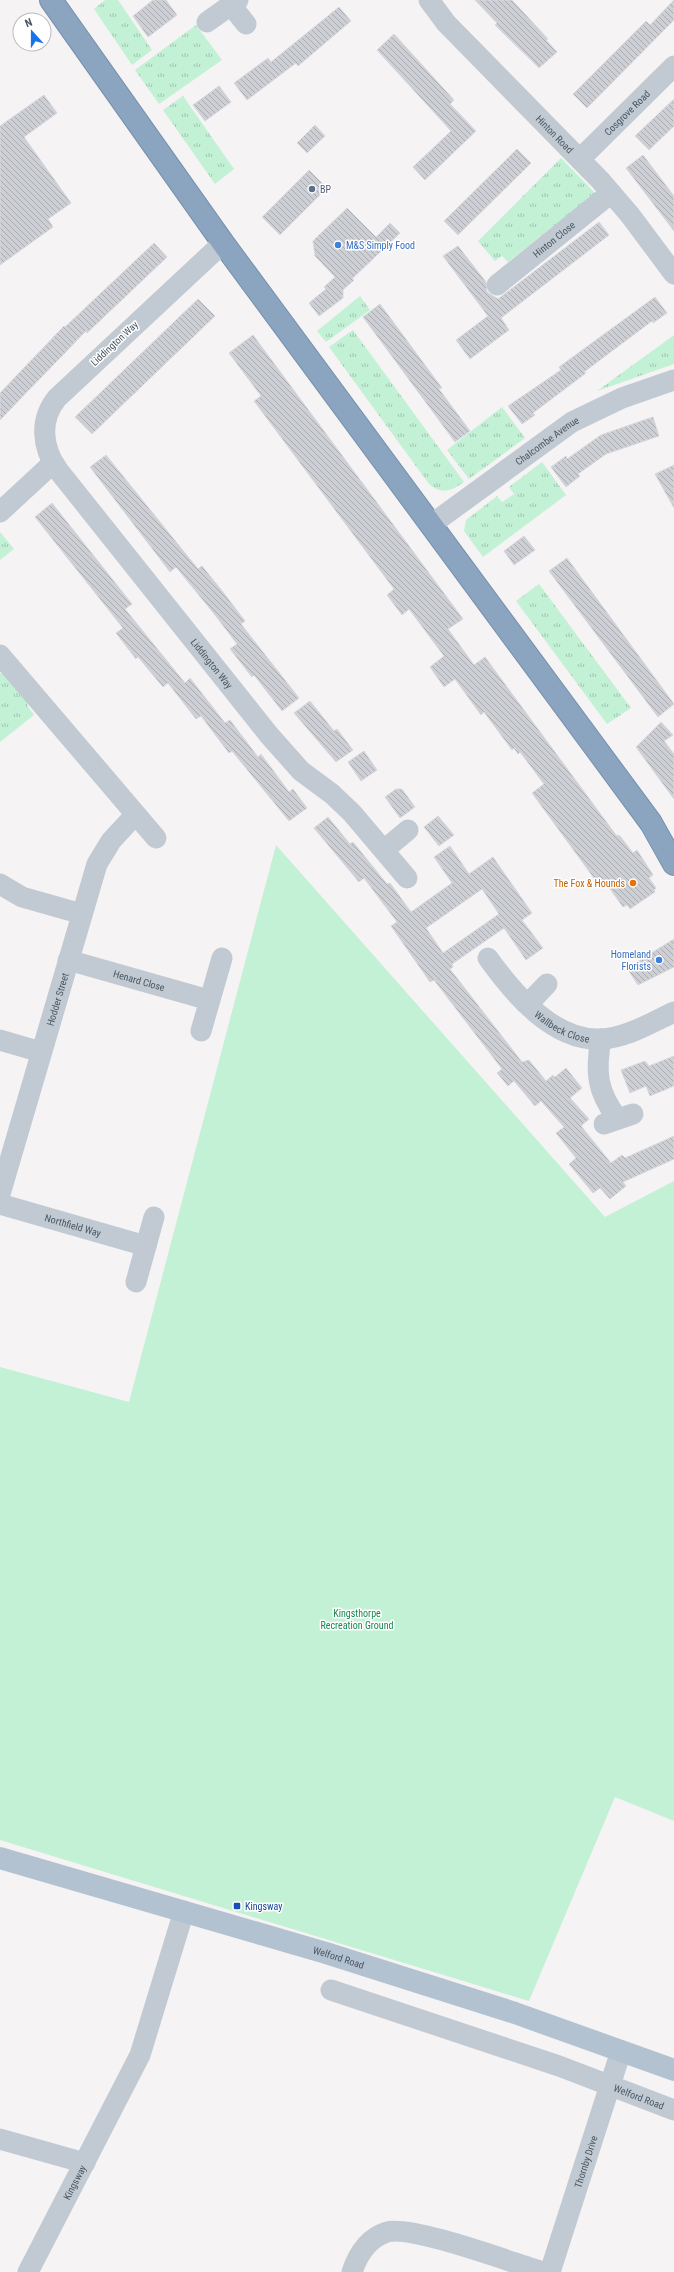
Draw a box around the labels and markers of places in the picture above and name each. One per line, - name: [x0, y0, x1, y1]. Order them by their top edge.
- marker: BP: [307, 184, 317, 194]
- place label: BP: [320, 184, 331, 195]
- marker: M&S Simply Food: [333, 240, 343, 250]
- place label: M&S Simply Food: [346, 240, 415, 251]
- place label: The Fox & Hounds: [554, 878, 625, 889]
- marker: The Fox & Hounds: [628, 878, 638, 888]
- place label: Homeland Florists: [611, 949, 651, 972]
- marker: Homeland Florists: [654, 955, 664, 965]
- marker: Kingsway: [232, 1901, 242, 1911]
- place label: Kingsway: [245, 1901, 282, 1912]

